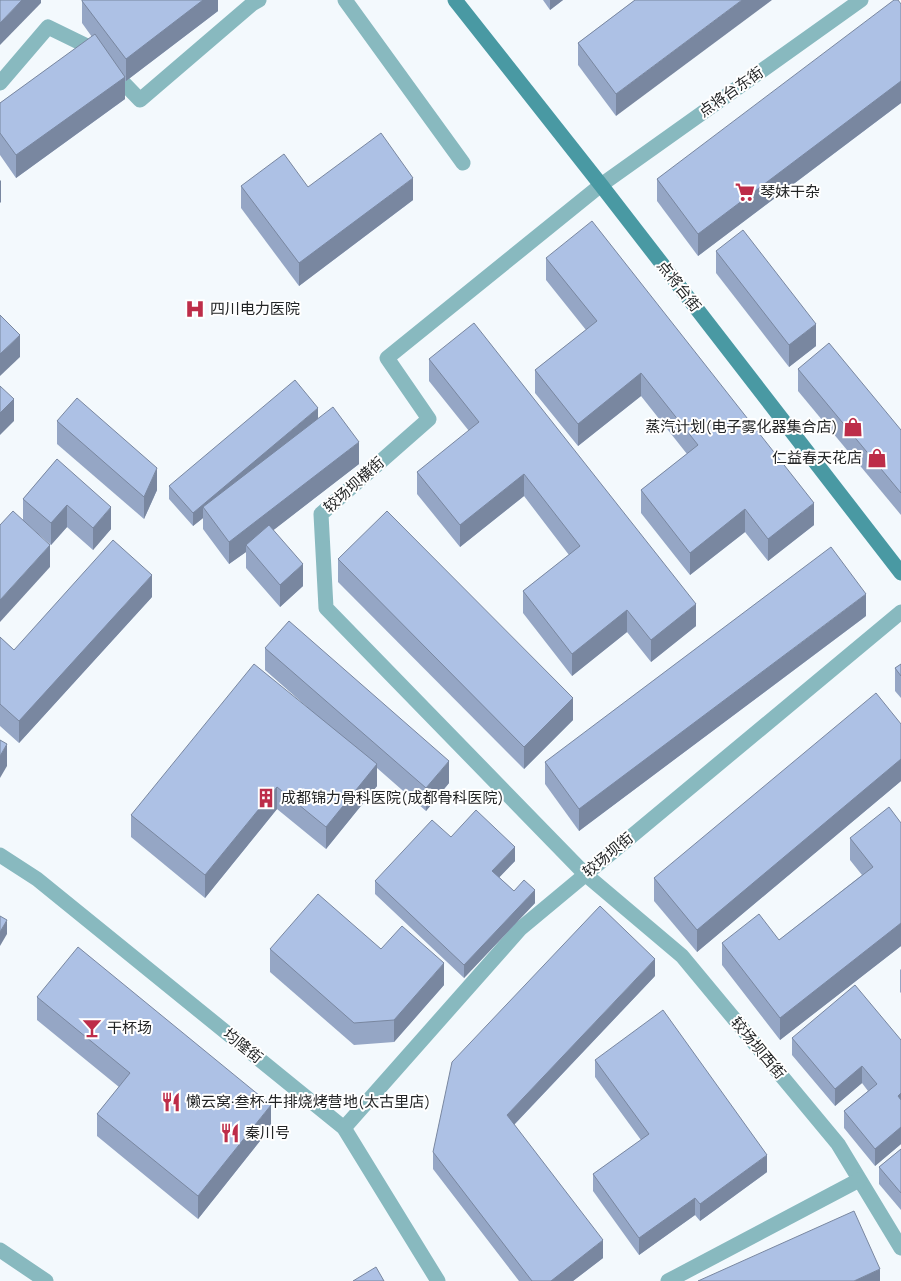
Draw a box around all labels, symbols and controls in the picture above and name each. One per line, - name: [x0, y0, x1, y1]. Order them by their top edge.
- street label: 点将台东街: [694, 61, 767, 122]
- supermarket icon: 琴妹干杂: [734, 181, 756, 203]
- place label: 琴妹干杂: [760, 181, 820, 202]
- street label: 点将台街: [653, 256, 706, 316]
- hospital icon: 四川电力医院: [184, 298, 206, 320]
- place label: 四川电力医院: [210, 298, 300, 319]
- place label: 蒸汽计划(电子雾化器集合店): [645, 416, 838, 437]
- shop icon: 蒸汽计划(电子雾化器集合店): [842, 416, 864, 438]
- place label: 仁益春天花店: [772, 447, 862, 468]
- shop icon: 仁益春天花店: [866, 447, 888, 469]
- street label: 较场坝横街: [319, 452, 389, 518]
- building icon: 成都锦力骨科医院(成都骨科医院): [255, 787, 277, 809]
- place label: 成都锦力骨科医院(成都骨科医院): [281, 787, 504, 808]
- street label: 较场坝街: [578, 827, 637, 882]
- street label: 较场坝西街: [726, 1012, 791, 1083]
- bar icon: 干杯场: [81, 1017, 103, 1039]
- place label: 干杯场: [107, 1017, 152, 1038]
- street label: 均隆街: [219, 1023, 267, 1068]
- restaurant icon: 懒云窝·叁杯·牛排烧烤营地(太古里店): [160, 1091, 182, 1113]
- place label: 懒云窝·叁杯·牛排烧烤营地(太古里店): [186, 1091, 431, 1112]
- restaurant icon: 秦川号: [219, 1122, 241, 1144]
- place label: 秦川号: [245, 1122, 290, 1143]

